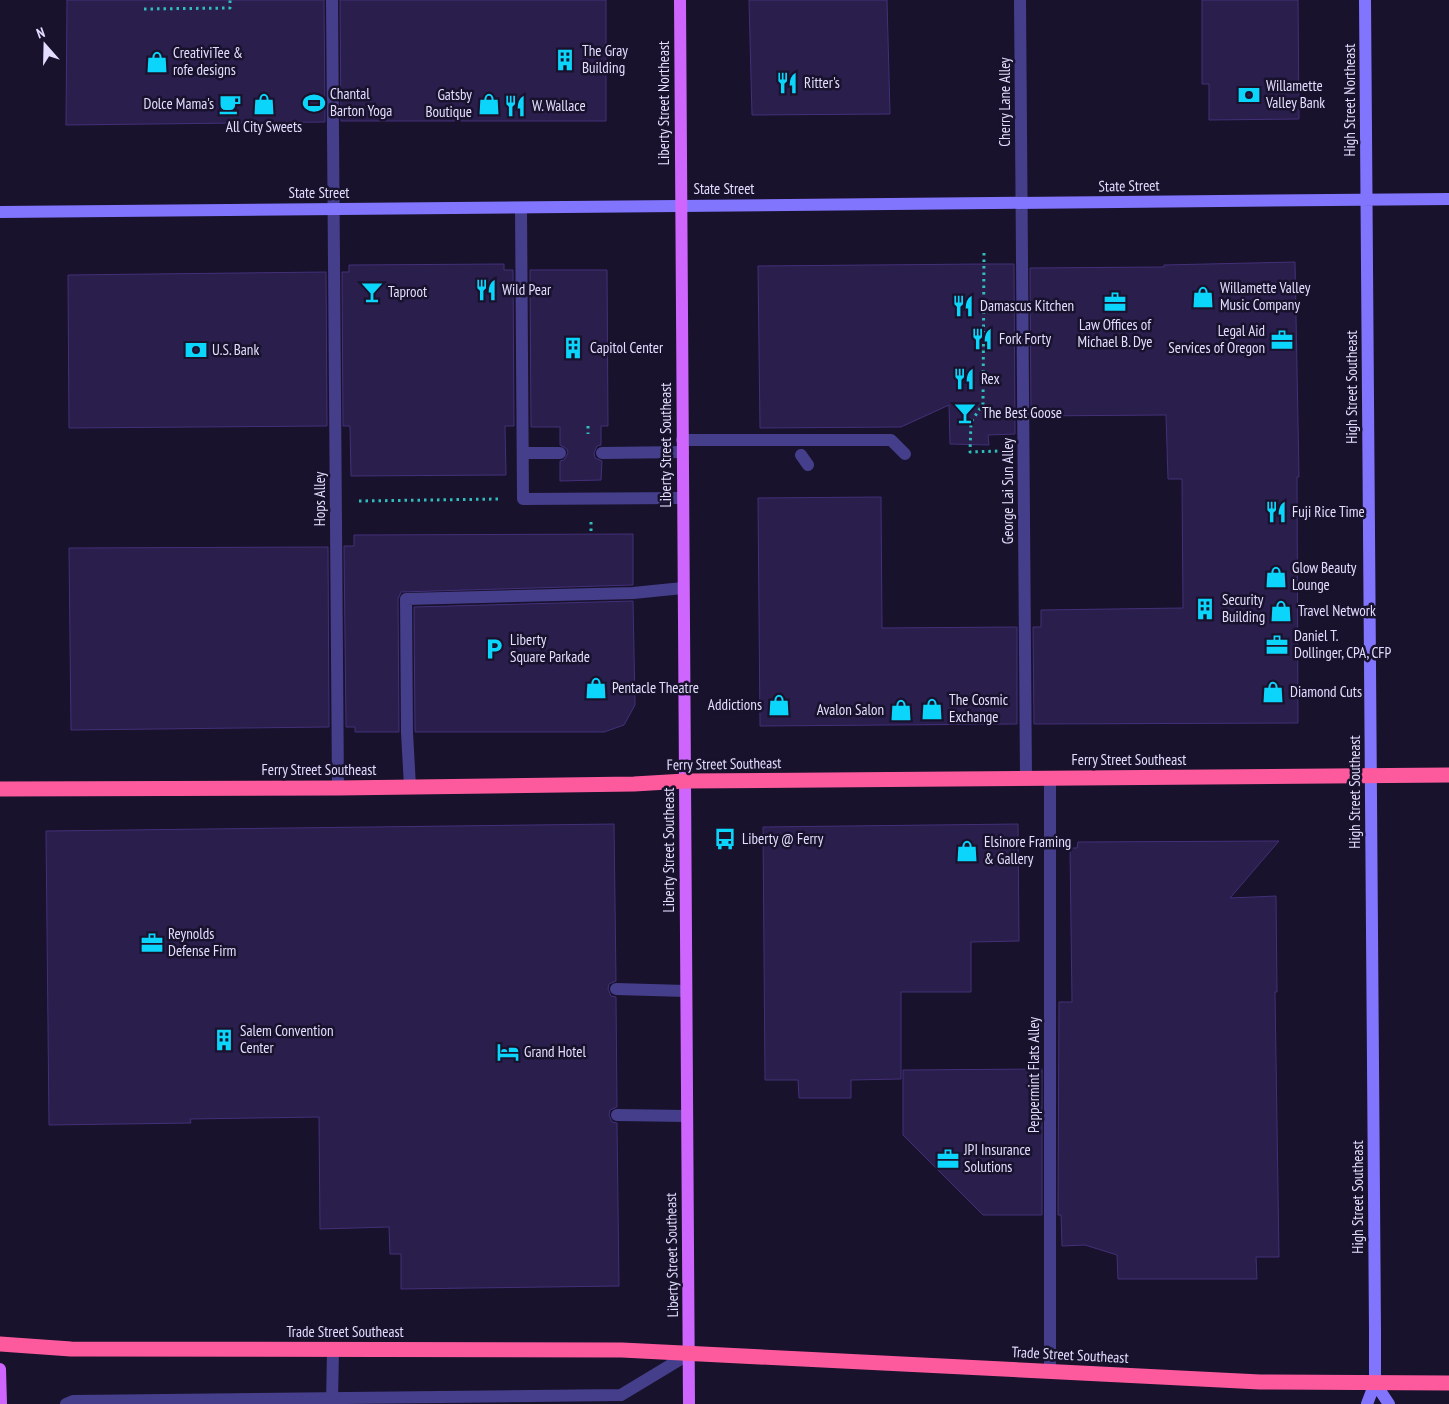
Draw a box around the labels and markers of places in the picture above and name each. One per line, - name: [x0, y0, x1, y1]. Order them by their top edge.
- place label: The Gray Building: [582, 41, 628, 77]
- place label: CreativiTee & rofe designs: [173, 43, 243, 79]
- building icon: The Gray Building: [552, 47, 578, 73]
- shop icon: CreativiTee & rofe designs: [144, 49, 170, 75]
- restaurant icon: Ritter's: [774, 70, 800, 96]
- place label: Ritter's: [804, 73, 840, 92]
- place label: Willamette Valley Bank: [1265, 76, 1325, 112]
- bank icon: Willamette Valley Bank: [1236, 82, 1262, 108]
- place label: Chantal Barton Yoga: [330, 84, 392, 120]
- place label: Gatsby Boutique: [425, 85, 472, 121]
- sports icon: Chantal Barton Yoga: [301, 90, 327, 116]
- cafe icon: Dolce Mama's: [217, 91, 243, 117]
- shop icon: All City Sweets: [251, 91, 277, 117]
- shop icon: Gatsby Boutique: [476, 91, 502, 117]
- restaurant icon: W. Wallace: [502, 93, 528, 119]
- place label: Dolce Mama's: [144, 94, 214, 113]
- place label: W. Wallace: [532, 96, 586, 115]
- place label: All City Sweets: [226, 117, 302, 136]
- restaurant icon: Wild Pear: [473, 277, 499, 303]
- place label: Willamette Valley Music Company: [1220, 278, 1311, 314]
- bar icon: Taproot: [359, 279, 385, 305]
- place label: Wild Pear: [502, 280, 552, 299]
- place label: Taproot: [388, 282, 427, 301]
- shop icon: Willamette Valley Music Company: [1190, 284, 1216, 310]
- office icon: Law Offices of Michael B. Dye: [1102, 289, 1128, 315]
- restaurant icon: Damascus Kitchen: [950, 293, 976, 319]
- place label: Damascus Kitchen: [980, 296, 1074, 315]
- place label: Law Offices of Michael B. Dye: [1077, 315, 1153, 351]
- place label: Legal Aid Services of Oregon: [1168, 321, 1265, 357]
- restaurant icon: Fork Forty: [969, 326, 995, 352]
- office icon: Legal Aid Services of Oregon: [1269, 327, 1295, 353]
- place label: Fork Forty: [999, 329, 1052, 348]
- building icon: Capitol Center: [560, 335, 586, 361]
- bank icon: U.S. Bank: [183, 337, 209, 363]
- place label: Capitol Center: [590, 338, 664, 357]
- place label: U.S. Bank: [212, 340, 259, 359]
- restaurant icon: Rex: [951, 366, 977, 392]
- place label: Rex: [981, 369, 1000, 388]
- bar icon: The Best Goose: [952, 400, 978, 426]
- place label: The Best Goose: [982, 403, 1062, 422]
- restaurant icon: Fuji Rice Time: [1263, 499, 1289, 525]
- place label: Fuji Rice Time: [1292, 502, 1365, 521]
- place label: Glow Beauty Lounge: [1292, 558, 1357, 594]
- shop icon: Glow Beauty Lounge: [1263, 564, 1289, 590]
- place label: Security Building: [1222, 590, 1265, 626]
- building icon: Security Building: [1192, 596, 1218, 622]
- shop icon: Travel Network: [1268, 598, 1294, 624]
- place label: Travel Network: [1298, 601, 1376, 620]
- place label: Daniel T. Dollinger, CPA, CFP: [1294, 626, 1391, 662]
- place label: Liberty Square Parkade: [510, 630, 590, 666]
- office icon: Daniel T. Dollinger, CPA, CFP: [1264, 632, 1290, 658]
- parking icon: Liberty Square Parkade: [481, 636, 507, 662]
- shop icon: Pentacle Theatre: [583, 675, 609, 701]
- place label: Pentacle Theatre: [612, 678, 699, 697]
- shop icon: Diamond Cuts: [1260, 679, 1286, 705]
- place label: Diamond Cuts: [1290, 682, 1362, 701]
- place label: The Cosmic Exchange: [949, 690, 1009, 726]
- shop icon: Addictions: [766, 692, 792, 718]
- place label: Addictions: [708, 695, 762, 714]
- shop icon: The Cosmic Exchange: [919, 696, 945, 722]
- shop icon: Avalon Salon: [888, 697, 914, 723]
- place label: Avalon Salon: [817, 700, 884, 719]
- bus stop icon: Liberty @ Ferry: [712, 826, 738, 852]
- place label: Liberty @ Ferry: [742, 829, 824, 848]
- place label: Elsinore Framing & Gallery: [984, 832, 1071, 868]
- shop icon: Elsinore Framing & Gallery: [954, 838, 980, 864]
- place label: Reynolds Defense Firm: [168, 924, 236, 960]
- office icon: Reynolds Defense Firm: [139, 930, 165, 956]
- place label: Salem Convention Center: [240, 1021, 334, 1057]
- building icon: Salem Convention Center: [211, 1027, 237, 1053]
- hotel icon: Grand Hotel: [495, 1039, 521, 1065]
- place label: Grand Hotel: [524, 1042, 586, 1061]
- place label: JPI Insurance Solutions: [963, 1140, 1031, 1176]
- office icon: JPI Insurance Solutions: [935, 1146, 961, 1172]

